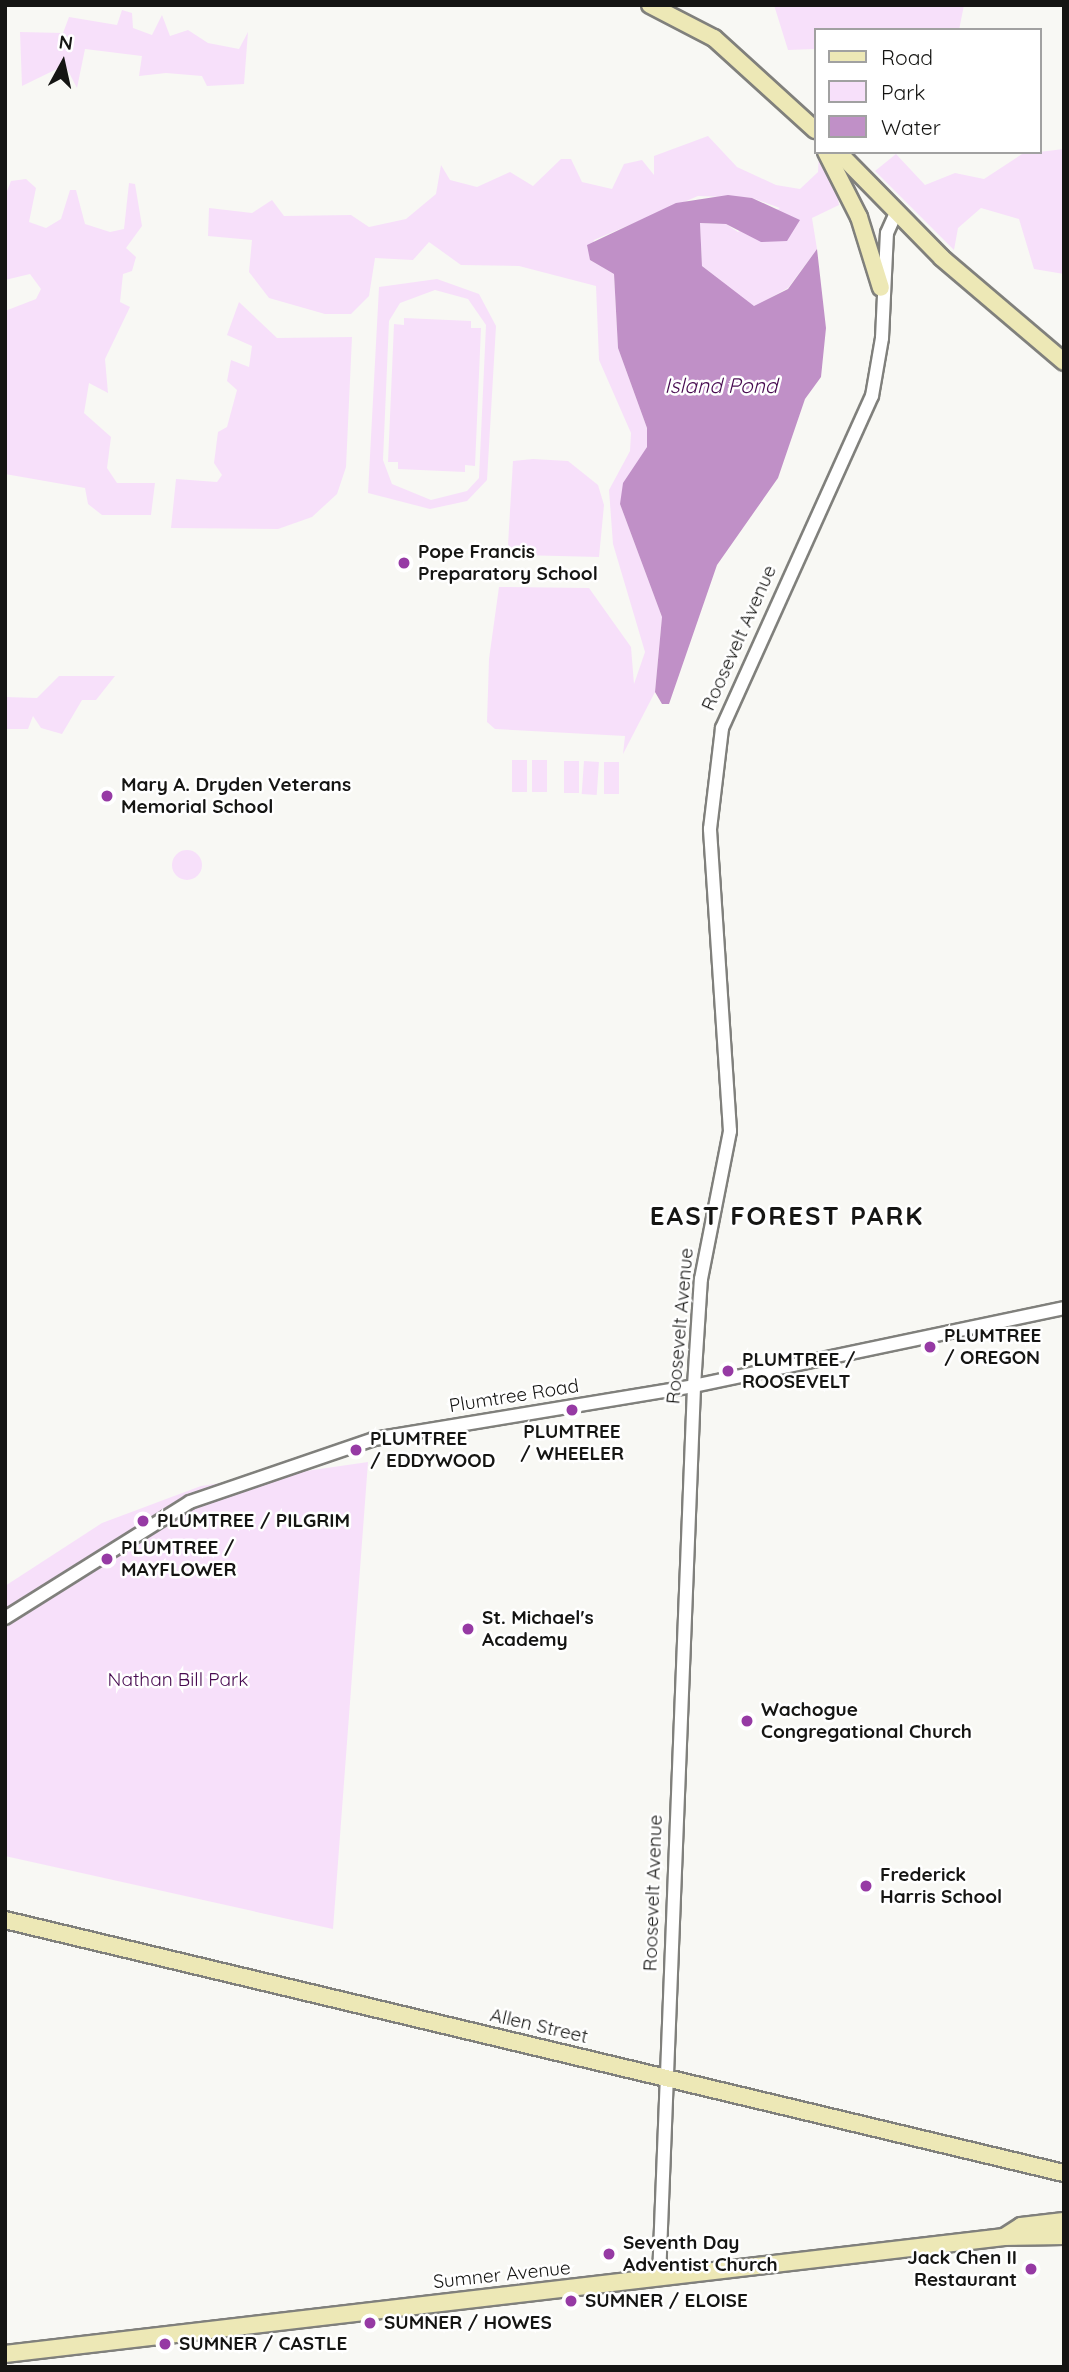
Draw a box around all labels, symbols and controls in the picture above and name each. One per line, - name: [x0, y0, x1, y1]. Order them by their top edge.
- north arrow: [28, 28, 98, 98]
- legend: [814, 28, 1041, 154]
- text: N: [57, 29, 75, 55]
- text: Road: [881, 44, 933, 70]
- text: Park: [881, 79, 925, 105]
- text: Water: [881, 114, 941, 140]
- water label: Island Pond: [664, 372, 778, 398]
- place label: Pope Francis Preparatory School: [418, 541, 598, 585]
- marker: Pope Francis Preparatory School: [396, 555, 412, 571]
- street label: Roosevelt Avenue: [697, 562, 781, 714]
- place label: Mary A. Dryden Veterans Memorial School: [121, 774, 351, 818]
- marker: Mary A. Dryden Veterans Memorial School: [99, 788, 115, 804]
- district label: EAST FOREST PARK: [652, 1200, 922, 1232]
- street label: Roosevelt Avenue: [662, 1247, 698, 1405]
- place label: PLUMTREE / OREGON: [944, 1325, 1041, 1369]
- marker: PLUMTREE / OREGON: [922, 1339, 938, 1355]
- place label: PLUMTREE / ROOSEVELT: [742, 1349, 856, 1393]
- marker: PLUMTREE / ROOSEVELT: [720, 1363, 736, 1379]
- street label: Plumtree Road: [448, 1375, 580, 1417]
- marker: PLUMTREE / WHEELER: [564, 1402, 580, 1418]
- place label: PLUMTREE / WHEELER: [520, 1421, 624, 1465]
- place label: PLUMTREE / EDDYWOOD: [370, 1428, 495, 1472]
- marker: PLUMTREE / EDDYWOOD: [348, 1442, 364, 1458]
- place label: PLUMTREE / PILGRIM: [157, 1510, 350, 1532]
- marker: PLUMTREE / PILGRIM: [135, 1513, 151, 1529]
- place label: PLUMTREE / MAYFLOWER: [121, 1537, 237, 1581]
- marker: PLUMTREE / MAYFLOWER: [99, 1551, 115, 1567]
- place label: St. Michael's Academy: [482, 1607, 594, 1651]
- marker: St. Michael's Academy: [460, 1621, 476, 1637]
- park label: Nathan Bill Park: [108, 1669, 248, 1691]
- place label: Wachogue Congregational Church: [761, 1699, 972, 1743]
- marker: Wachogue Congregational Church: [739, 1713, 755, 1729]
- street label: Roosevelt Avenue: [639, 1814, 667, 1972]
- place label: Frederick Harris School: [880, 1864, 1002, 1908]
- marker: Frederick Harris School: [858, 1878, 874, 1894]
- street label: Allen Street: [488, 2004, 590, 2048]
- place label: Seventh Day Adventist Church: [623, 2232, 778, 2276]
- marker: Seventh Day Adventist Church: [601, 2246, 617, 2262]
- place label: Jack Chen II Restaurant: [907, 2247, 1017, 2291]
- street label: Sumner Avenue: [432, 2256, 572, 2294]
- marker: Jack Chen II Restaurant: [1023, 2261, 1039, 2277]
- place label: SUMNER / ELOISE: [585, 2290, 748, 2312]
- marker: SUMNER / ELOISE: [563, 2293, 579, 2309]
- place label: SUMNER / HOWES: [384, 2312, 552, 2334]
- marker: SUMNER / HOWES: [362, 2315, 378, 2331]
- place label: SUMNER / CASTLE: [179, 2333, 347, 2355]
- marker: SUMNER / CASTLE: [157, 2336, 173, 2352]

